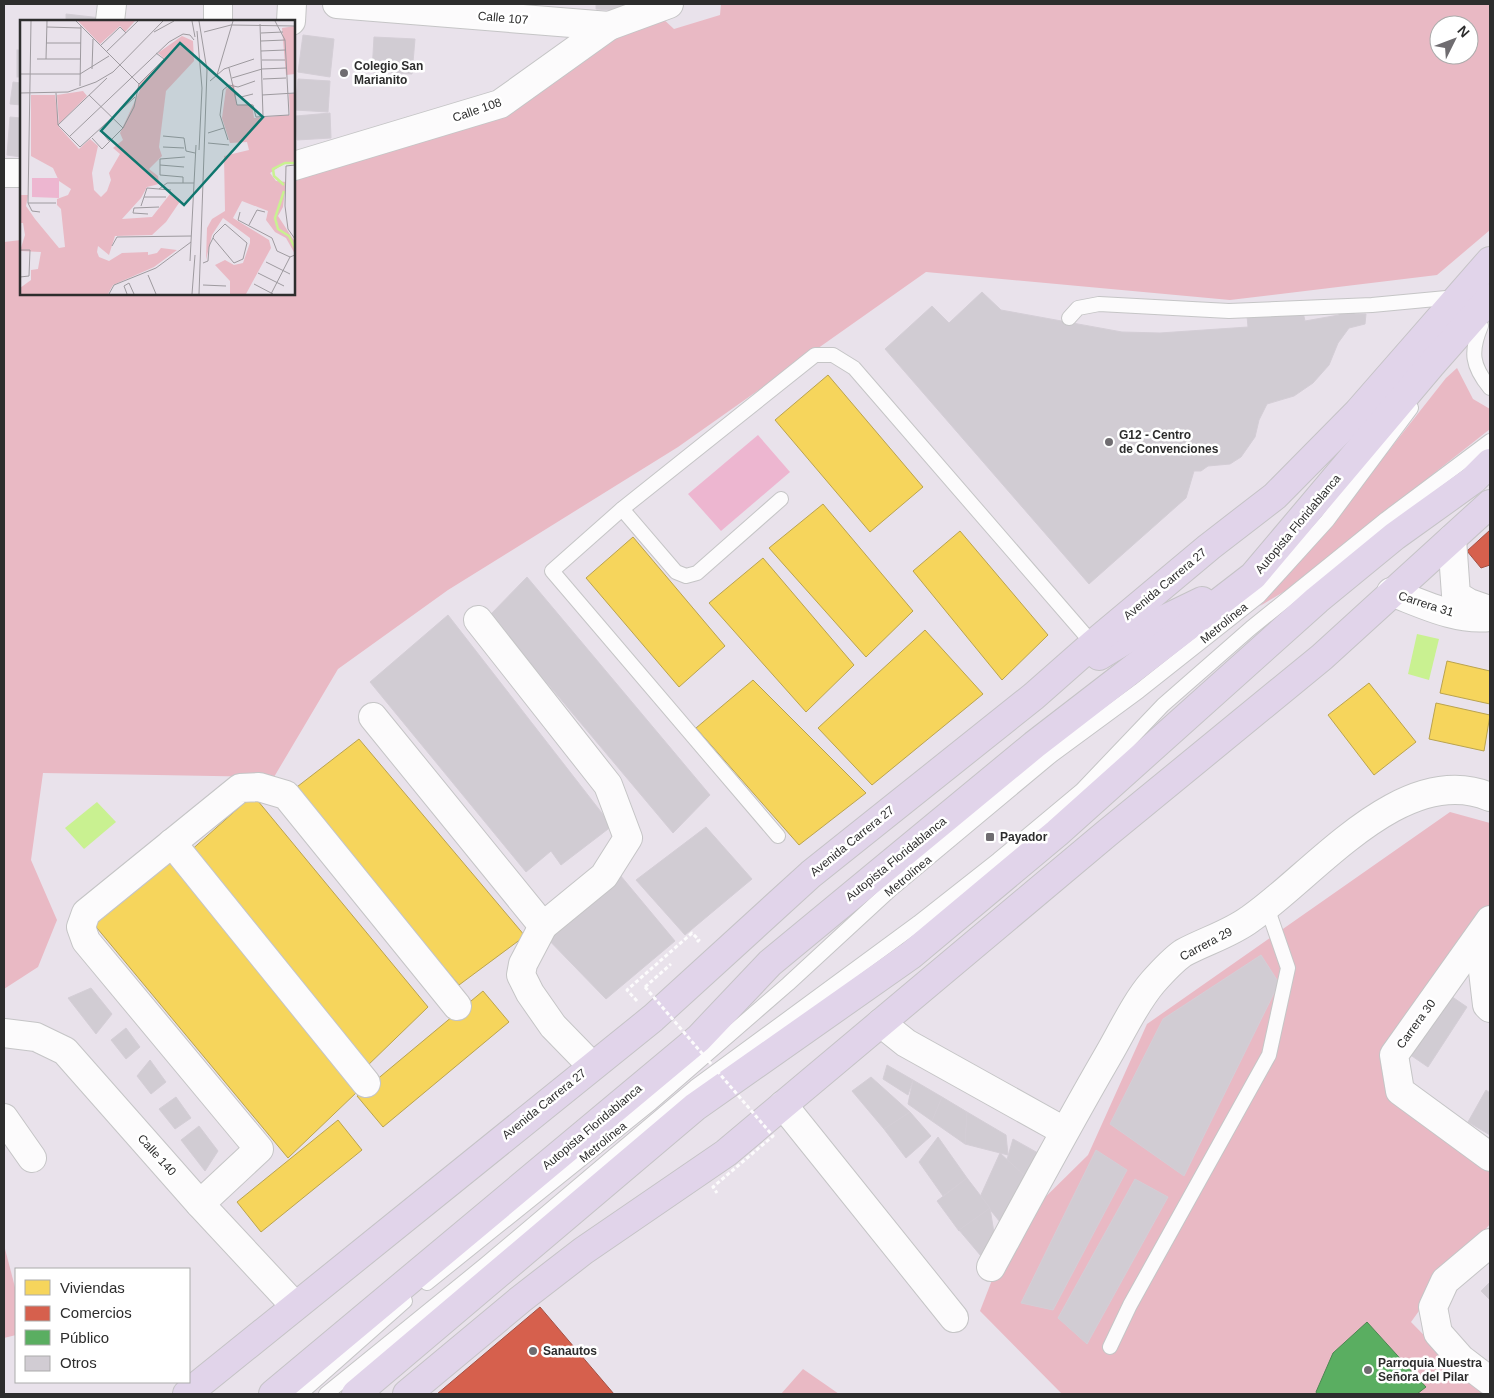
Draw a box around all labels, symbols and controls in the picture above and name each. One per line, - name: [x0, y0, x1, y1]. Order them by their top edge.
- street label: Calle 107: [477, 9, 529, 27]
- north arrow: [1429, 15, 1479, 65]
- inset map: [20, 20, 295, 295]
- text: N: [1454, 22, 1473, 40]
- place label: Colegio San Marianito: [354, 59, 423, 87]
- marker: Colegio San Marianito: [338, 67, 350, 79]
- street label: Calle 108: [451, 95, 504, 125]
- place label: G12 - Centro de Convenciones: [1119, 428, 1219, 456]
- marker: G12 - Centro de Convenciones: [1103, 436, 1115, 448]
- street label: Autopista Floridablanca: [1252, 471, 1344, 577]
- street label: Avenida Carrera 27: [1121, 545, 1210, 623]
- street label: Carrera 31: [1397, 588, 1456, 620]
- street label: Metrolínea: [1198, 600, 1251, 646]
- street label: Avenida Carrera 27: [807, 803, 897, 879]
- street label: Autopista Floridablanca: [843, 814, 949, 904]
- place label: Payador: [1000, 830, 1048, 844]
- marker: Payador: [984, 831, 996, 843]
- street label: Metrolínea: [882, 852, 934, 900]
- street label: Carrera 29: [1177, 924, 1235, 964]
- street label: Carrera 30: [1393, 996, 1439, 1051]
- street label: Avenida Carrera 27: [499, 1066, 589, 1142]
- street label: Autopista Floridablanca: [539, 1081, 645, 1173]
- street label: Metrolínea: [577, 1119, 630, 1165]
- street label: Calle 140: [135, 1131, 179, 1179]
- legend: [15, 1268, 190, 1383]
- text: Viviendas: [60, 1279, 125, 1296]
- text: Comercios: [60, 1304, 132, 1321]
- text: Público: [60, 1329, 109, 1346]
- place label: Sanautos: [543, 1344, 597, 1358]
- marker: Sanautos: [527, 1345, 539, 1357]
- text: Otros: [60, 1354, 97, 1371]
- place label: Parroquia Nuestra Señora del Pilar: [1378, 1356, 1482, 1384]
- marker: Parroquia Nuestra Señora del Pilar: [1362, 1364, 1374, 1376]

